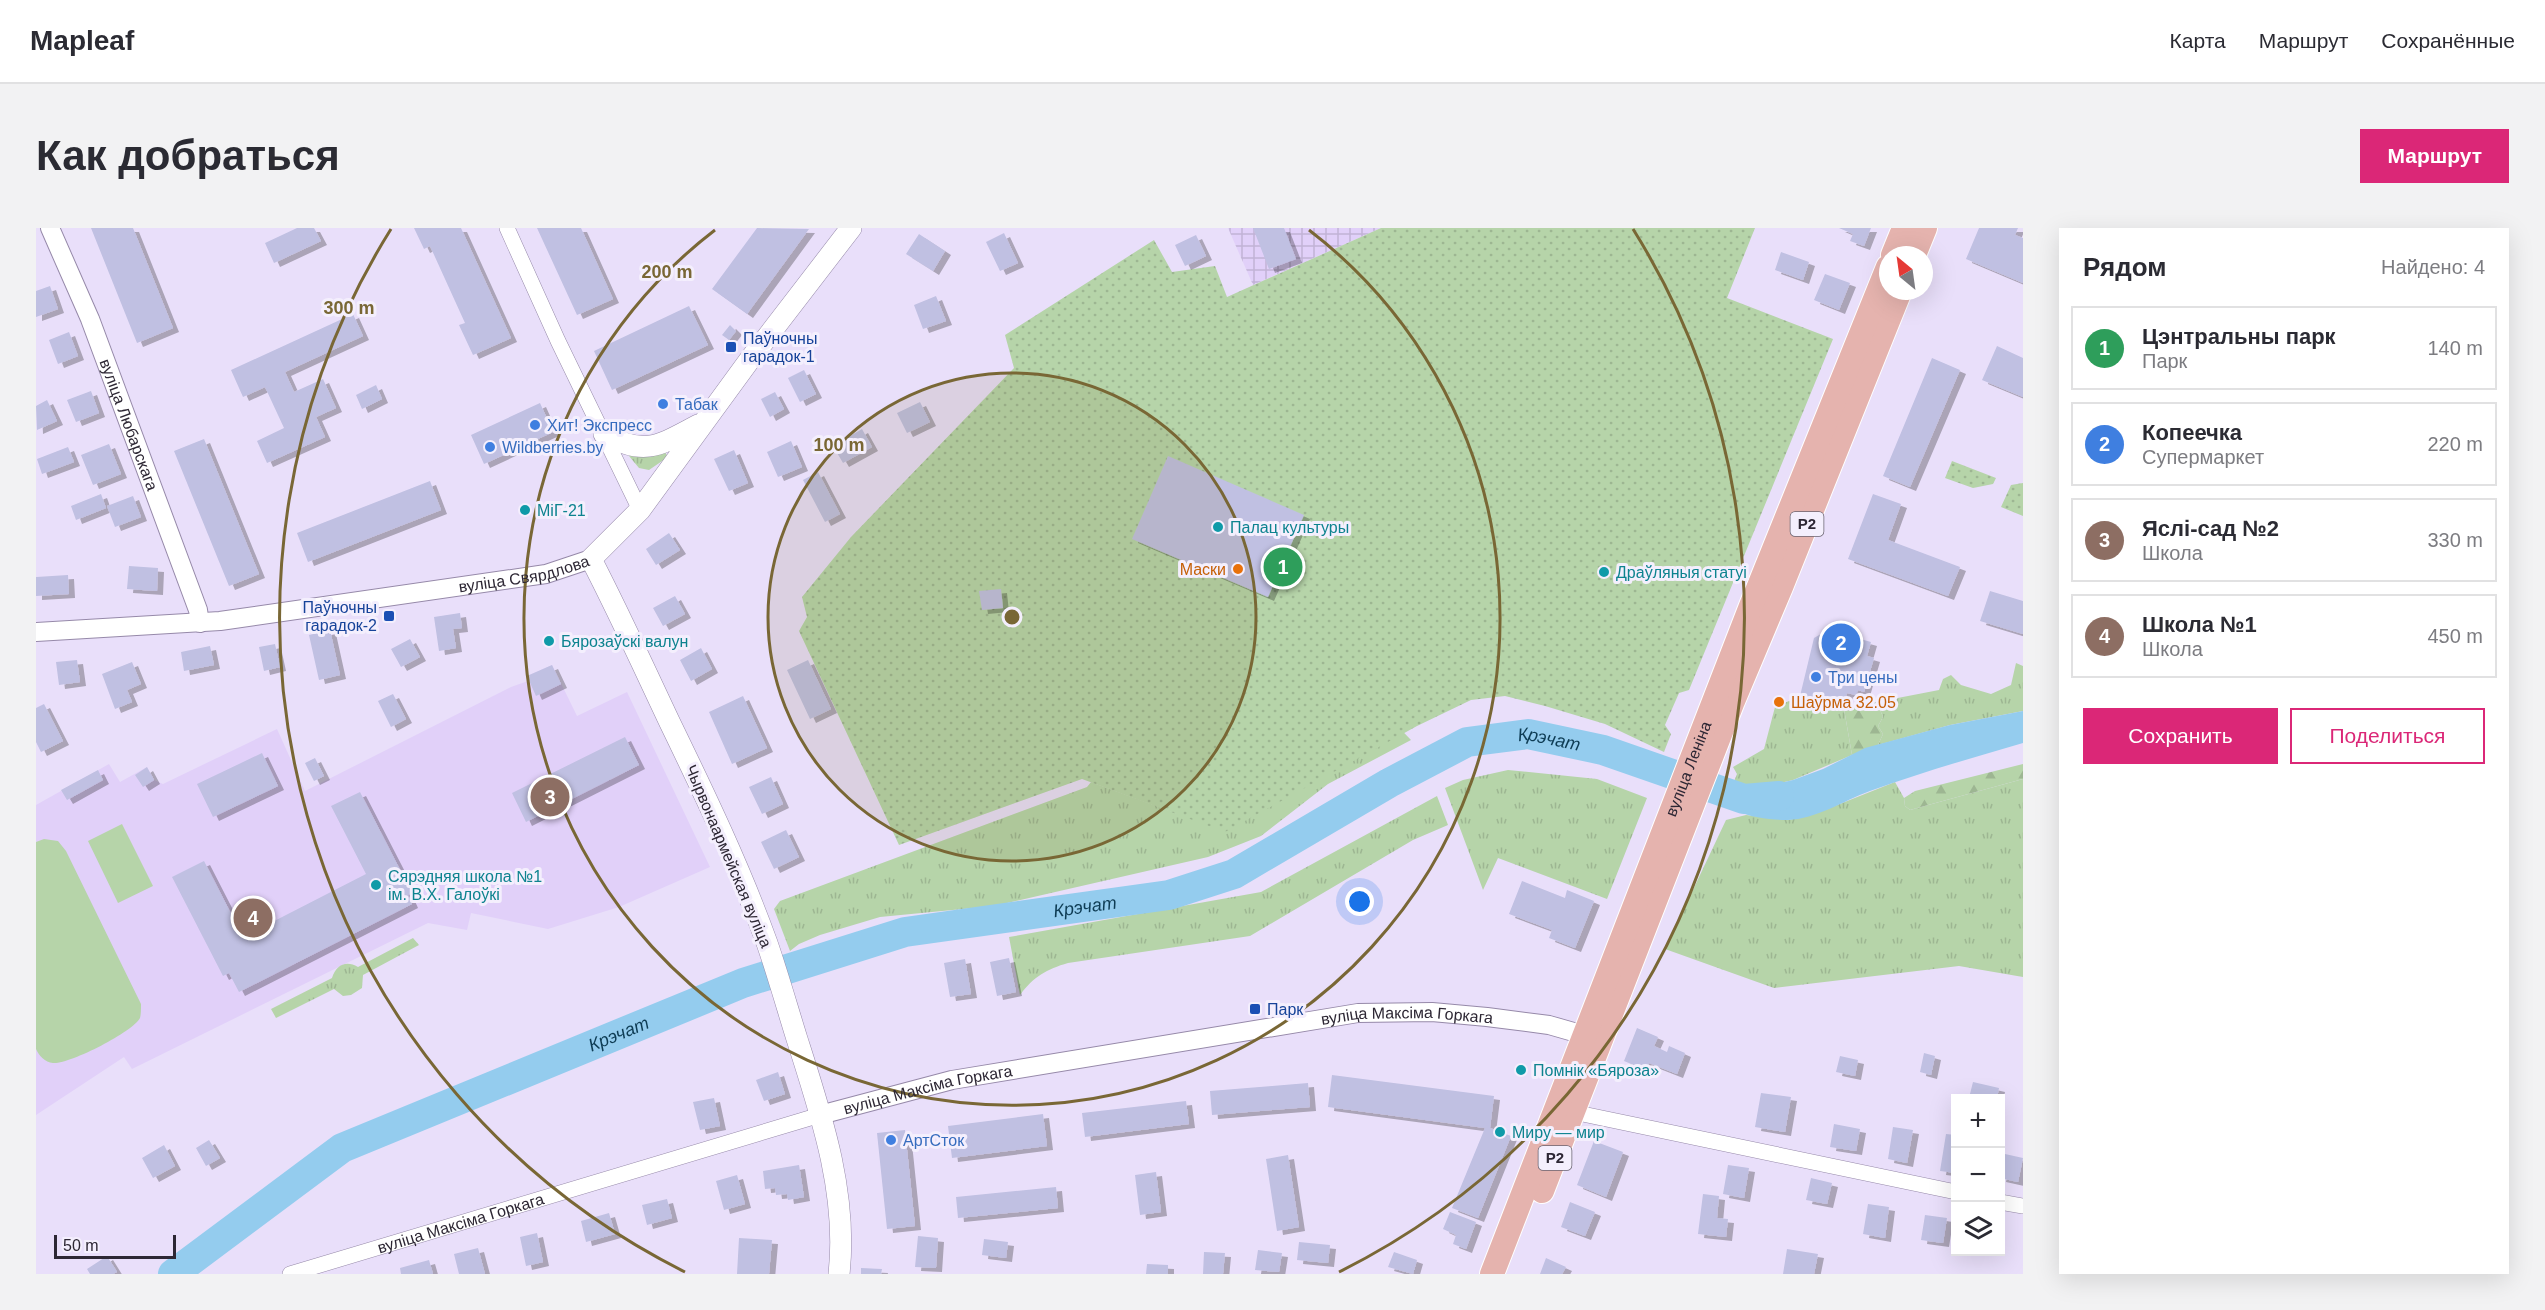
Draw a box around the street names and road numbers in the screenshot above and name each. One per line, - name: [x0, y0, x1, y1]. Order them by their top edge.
- street label: вуліца Любарскага: [97, 357, 161, 493]
- road number: Р2: [1790, 512, 1824, 536]
- street label: вуліца Свярдлова: [457, 552, 592, 596]
- street label: вуліца Леніна: [1662, 719, 1715, 819]
- street label: Чырвонаармейская вуліца: [682, 762, 775, 950]
- street label: вуліца Максіма Горкага: [1320, 1004, 1494, 1028]
- street label: вуліца Максіма Горкага: [842, 1062, 1014, 1117]
- road number: Р2: [1538, 1146, 1572, 1170]
- street label: вуліца Максіма Горкага: [375, 1190, 546, 1256]

